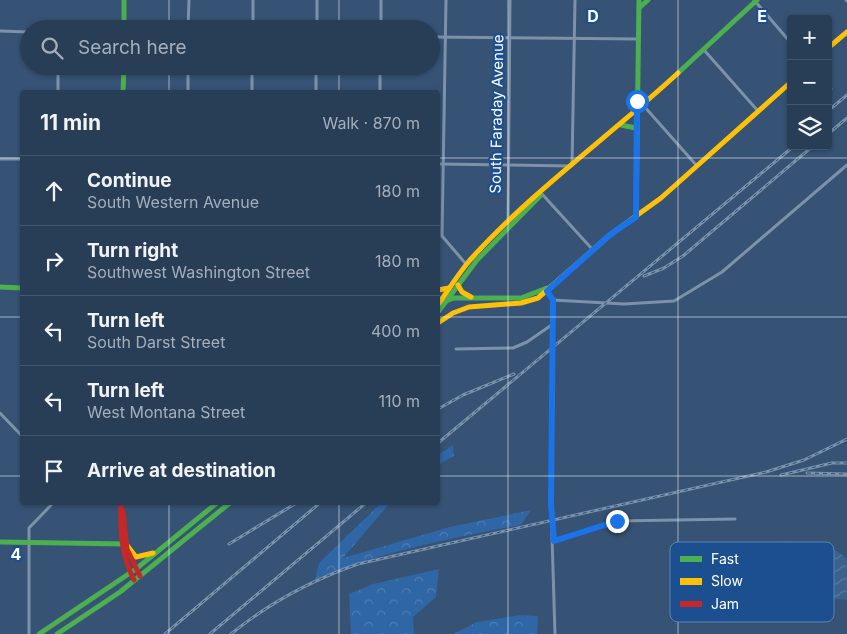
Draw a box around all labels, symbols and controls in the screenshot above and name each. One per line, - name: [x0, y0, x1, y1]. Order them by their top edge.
- text: D: [587, 6, 599, 26]
- text: E: [757, 6, 767, 26]
- map controls: [787, 15, 832, 150]
- button: +: [787, 15, 832, 60]
- search box: [20, 20, 440, 75]
- icon: search: [38, 34, 66, 62]
- street label: South Faraday Avenue: [486, 34, 507, 194]
- text: Search here: [78, 36, 187, 59]
- button: −: [787, 60, 832, 105]
- route start: [626, 90, 649, 113]
- button: layers: [787, 105, 832, 150]
- text: 11 min: [40, 110, 101, 135]
- text: Walk · 870 m: [322, 113, 420, 133]
- text: Continue: [87, 169, 172, 192]
- icon: ahead: [40, 177, 68, 205]
- text: 180 m: [375, 181, 420, 201]
- text: South Western Avenue: [87, 192, 259, 212]
- text: Turn right: [87, 239, 178, 262]
- icon: right: [40, 247, 68, 275]
- text: 180 m: [375, 251, 420, 271]
- text: Southwest Washington Street: [87, 262, 310, 282]
- text: Turn left: [87, 309, 165, 332]
- icon: left: [40, 317, 68, 345]
- text: 400 m: [371, 321, 420, 341]
- text: South Darst Street: [87, 332, 225, 352]
- text: Turn left: [87, 379, 165, 402]
- icon: left: [40, 387, 68, 415]
- text: 110 m: [378, 391, 420, 411]
- text: West Montana Street: [87, 402, 245, 422]
- icon: arrive: [40, 457, 68, 485]
- text: Arrive at destination: [87, 459, 276, 482]
- route end: [606, 510, 629, 533]
- legend: [670, 542, 834, 622]
- text: 4: [11, 544, 22, 564]
- text: Fast: [711, 550, 739, 567]
- text: Slow: [711, 572, 743, 589]
- text: Jam: [711, 595, 739, 612]

